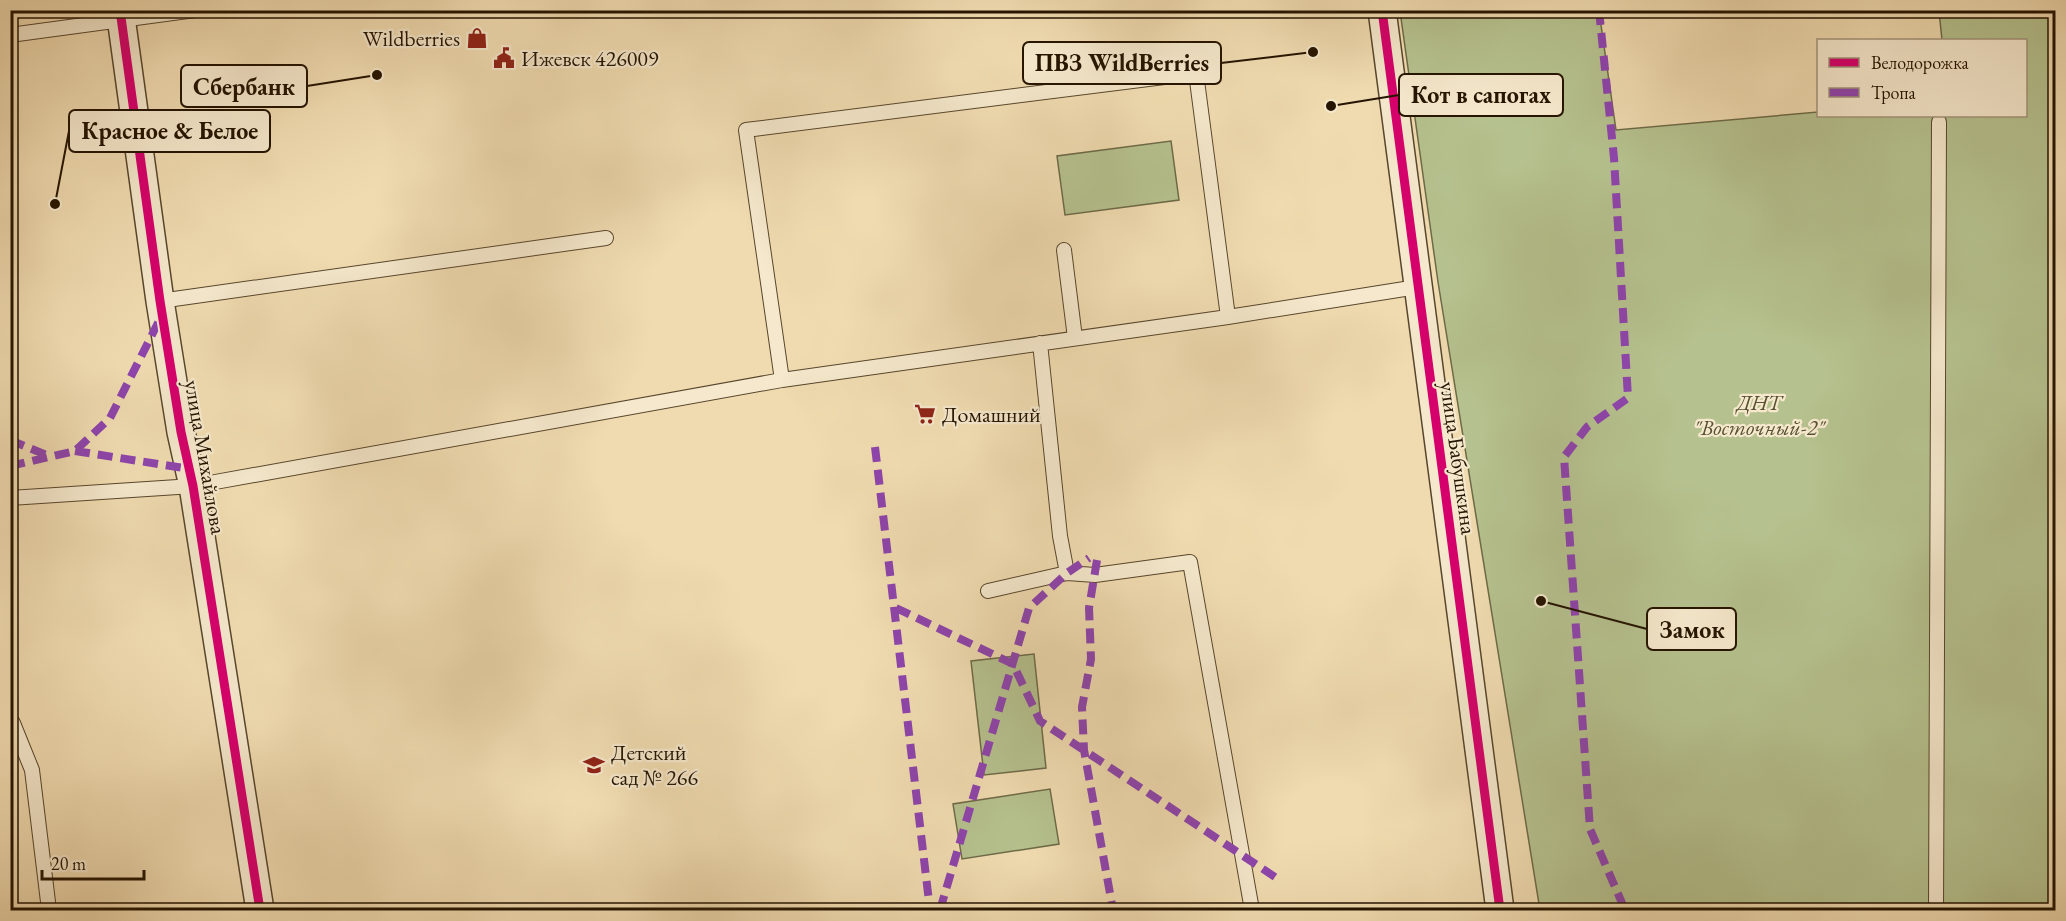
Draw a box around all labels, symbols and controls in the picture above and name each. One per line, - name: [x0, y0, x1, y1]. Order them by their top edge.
- place label: Wildberries: [363, 24, 460, 53]
- shop icon: Wildberries: [465, 26, 489, 50]
- legend: [1817, 39, 2027, 117]
- callout: ПВЗ WildBerries: [1023, 42, 1221, 84]
- place label: Ижевск 426009: [521, 44, 659, 73]
- public building icon: Ижевск 426009: [492, 46, 516, 70]
- text: ПВЗ WildBerries: [1035, 47, 1209, 78]
- text: Велодорожка: [1871, 51, 1970, 74]
- callout: Сбербанк: [181, 65, 307, 107]
- text: Сбербанк: [193, 71, 296, 102]
- callout: Кот в сапогах: [1399, 74, 1563, 116]
- text: Кот в сапогах: [1411, 79, 1551, 110]
- text: Тропа: [1871, 81, 1917, 104]
- callout: Красное & Белое: [69, 110, 270, 152]
- text: Красное & Белое: [82, 115, 258, 146]
- street label: улица Михайлова: [178, 378, 233, 537]
- street label: улица Бабушкина: [1433, 380, 1484, 537]
- park label: ДНТ "Восточный-2": [1694, 388, 1827, 442]
- place label: Домашний: [942, 400, 1041, 429]
- supermarket icon: Домашний: [913, 402, 937, 426]
- callout: Замок: [1647, 608, 1736, 650]
- text: Замок: [1659, 614, 1725, 645]
- place label: Детский сад № 266: [611, 738, 698, 792]
- school or university icon: Детский сад № 266: [582, 753, 606, 777]
- scale bar: [42, 843, 144, 881]
- text: 20 m: [51, 852, 86, 875]

